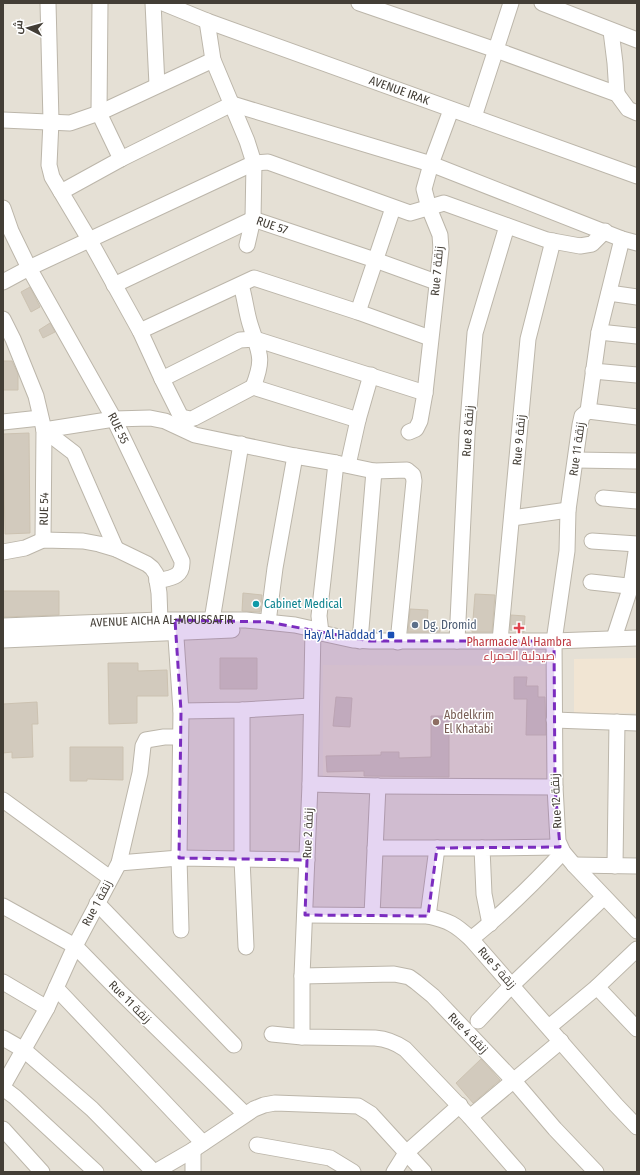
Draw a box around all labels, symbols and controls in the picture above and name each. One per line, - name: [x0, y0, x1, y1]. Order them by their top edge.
- north arrow: [8, 8, 48, 48]
- text: ش: [11, 19, 26, 35]
- street label: AVENUE IRAK: [367, 73, 432, 108]
- street label: RUE 57: [255, 214, 290, 237]
- street label: Rue 7 زنقة: [428, 245, 446, 297]
- street label: Rue 8 زنقة: [459, 405, 477, 457]
- street label: RUE 55: [105, 410, 132, 447]
- street label: Rue 9 زنقة: [510, 414, 528, 466]
- street label: Rue 11 زنقة: [566, 421, 588, 477]
- street label: RUE 54: [37, 492, 51, 526]
- place label: Cabinet Medical: [264, 597, 342, 611]
- marker: Cabinet Medical: [251, 599, 261, 609]
- street label: AVENUE AICHA AL-MOUSSAFIR: [90, 613, 234, 630]
- place label: Dg. Dromid: [423, 618, 477, 632]
- marker: Dg. Dromid: [410, 620, 420, 630]
- marker: Pharmacie Al Hambra صيدلية الحمراء: [514, 623, 524, 633]
- place label: Hay Al Haddad 1: [304, 628, 383, 642]
- marker: Hay Al Haddad 1: [386, 630, 396, 640]
- place label: Pharmacie Al Hambra صيدلية الحمراء: [466, 635, 572, 663]
- place label: Abdelkrim El Khatabi: [444, 708, 494, 736]
- marker: Abdelkrim El Khatabi: [431, 717, 441, 727]
- street label: Rue 12 زنقة: [548, 773, 564, 829]
- street label: Rue 2 زنقة: [300, 807, 316, 859]
- street label: Rue 1 زنقة: [79, 878, 115, 928]
- street label: Rue 5 زنقة: [475, 944, 519, 992]
- street label: Rue 11 زنقة: [106, 978, 154, 1026]
- street label: Rue 4 زنقة: [445, 1010, 491, 1056]

